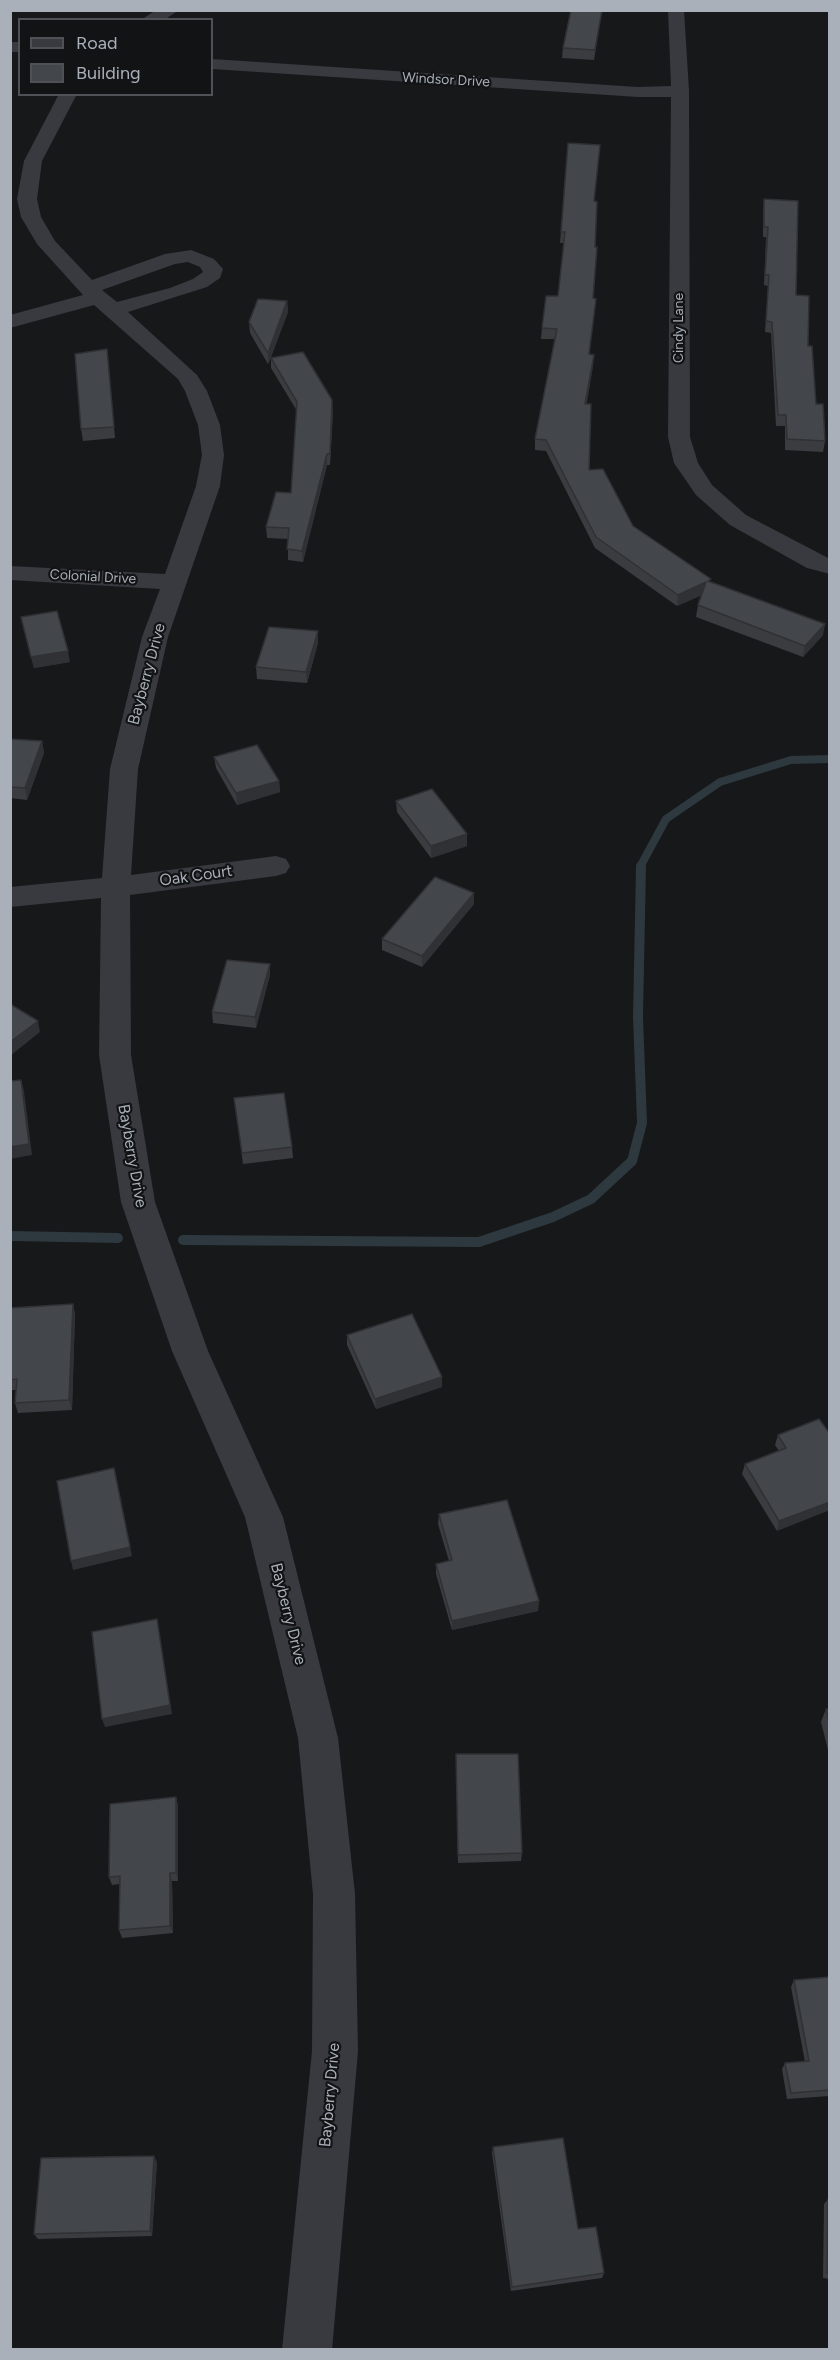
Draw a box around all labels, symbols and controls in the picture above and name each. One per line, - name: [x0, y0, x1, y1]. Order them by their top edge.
- legend: [18, 18, 213, 96]
- text: Road: [76, 32, 117, 54]
- text: Building: [76, 62, 141, 84]
- street label: Windsor Drive: [402, 69, 490, 91]
- street label: Cindy Lane: [671, 293, 687, 363]
- street label: Colonial Drive: [49, 566, 137, 588]
- street label: Bayberry Drive: [124, 621, 170, 727]
- street label: Oak Court: [158, 861, 234, 891]
- street label: Bayberry Drive: [113, 1103, 151, 1209]
- street label: Bayberry Drive: [266, 1561, 310, 1667]
- street label: Bayberry Drive: [316, 2042, 344, 2148]

